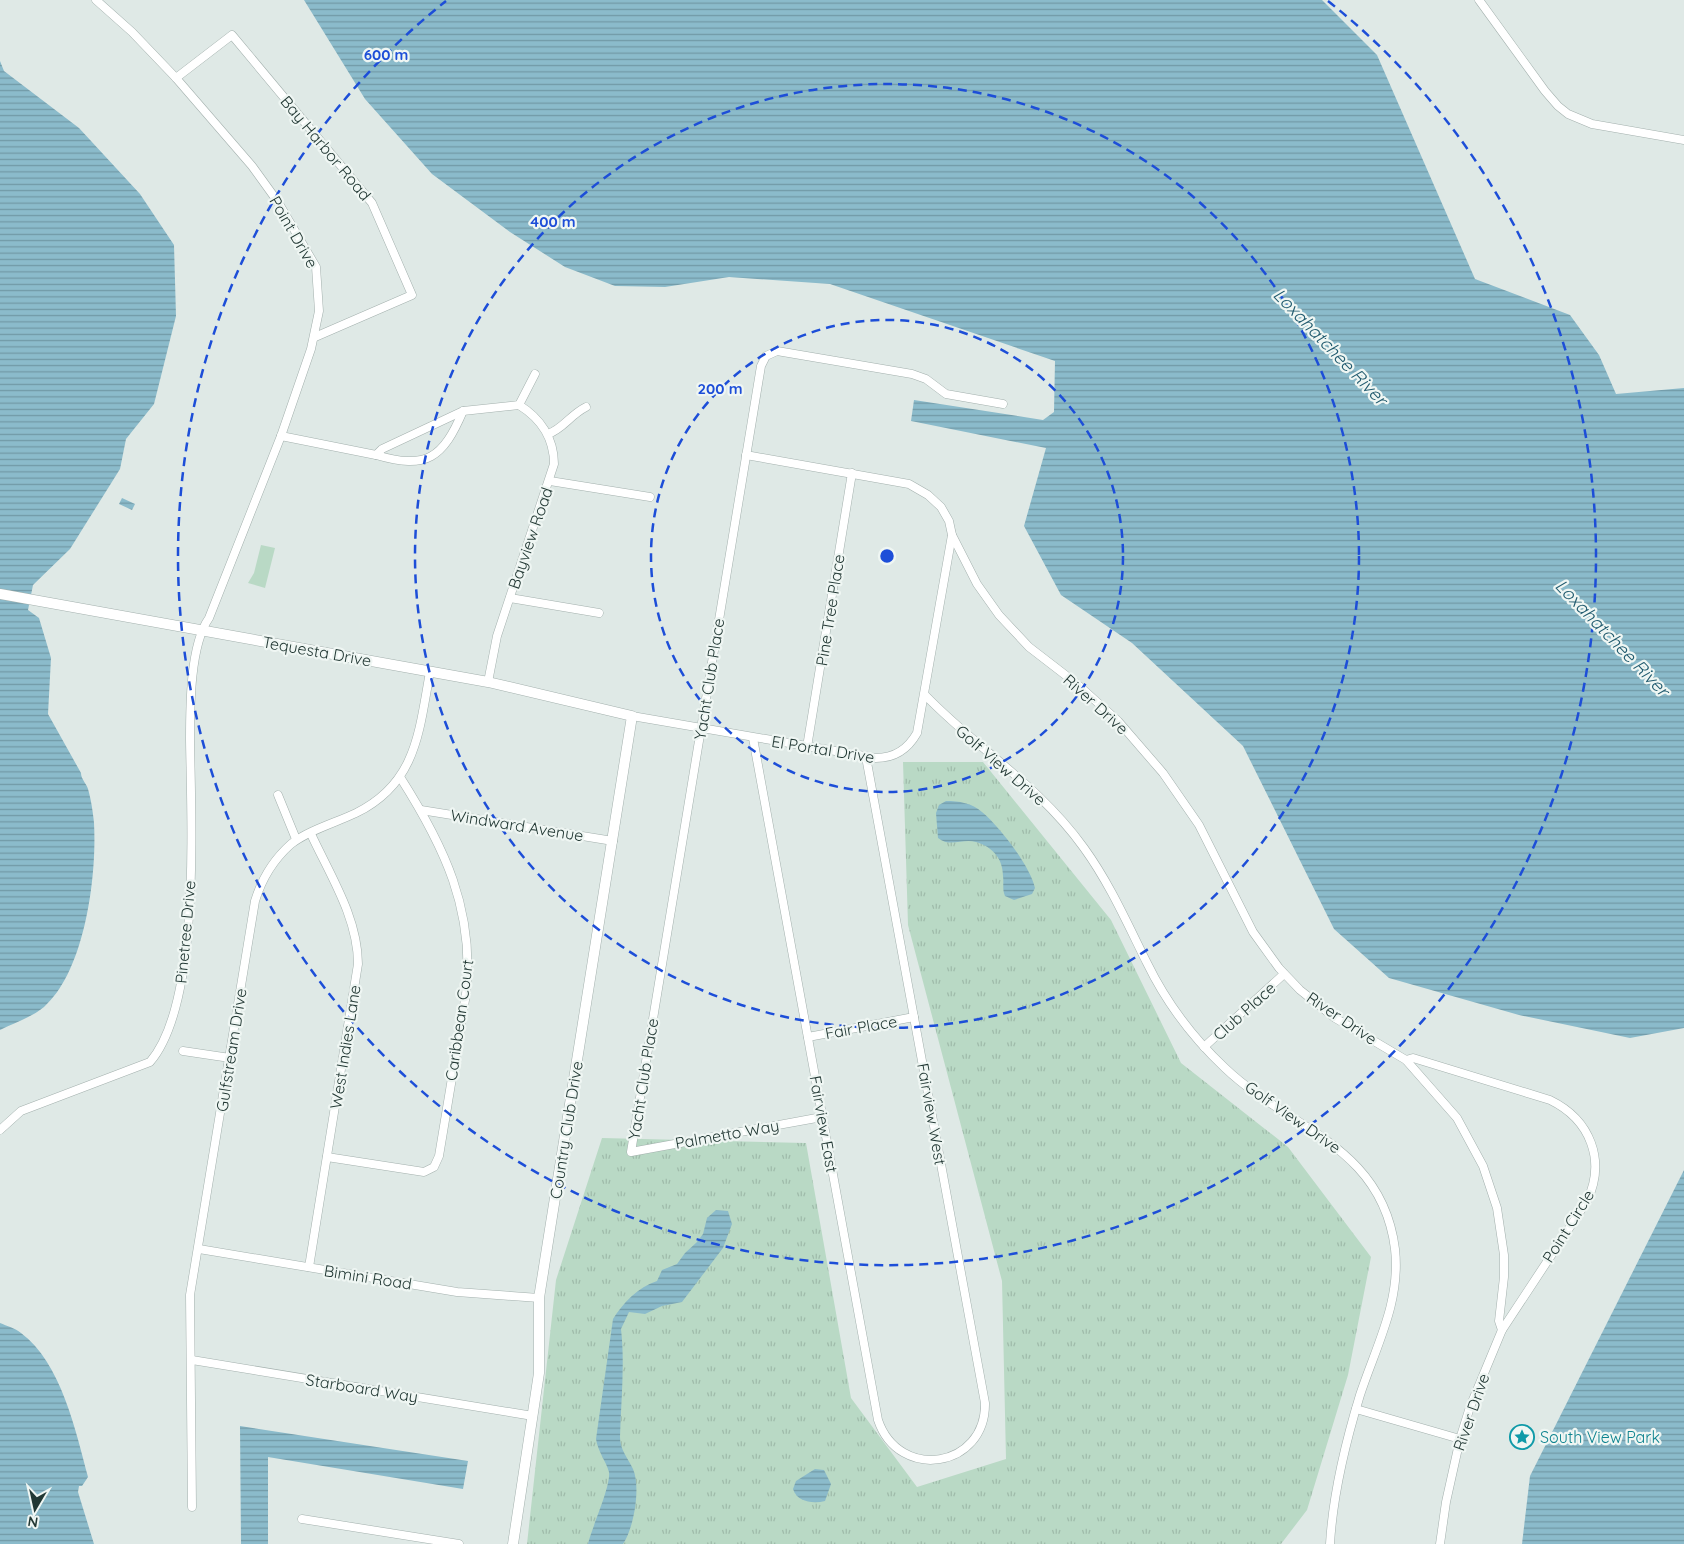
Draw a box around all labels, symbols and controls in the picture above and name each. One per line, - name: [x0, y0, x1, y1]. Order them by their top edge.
- text: 600 m: [364, 45, 408, 64]
- street label: Bay Harbor Road: [276, 92, 376, 204]
- street label: Point Drive: [265, 192, 323, 272]
- text: 400 m: [530, 212, 576, 231]
- water label: Loxahatchee River: [1269, 283, 1394, 412]
- text: 200 m: [698, 379, 743, 398]
- street label: Bayview Road: [503, 485, 557, 591]
- centre of rings: [878, 547, 896, 565]
- street label: Pine Tree Place: [811, 553, 849, 667]
- water label: Loxahatchee River: [1551, 574, 1676, 703]
- street label: Yacht Club Place: [690, 617, 728, 741]
- street label: Tequesta Drive: [261, 632, 373, 670]
- street label: River Drive: [1059, 670, 1133, 738]
- street label: Golf View Drive: [952, 721, 1050, 809]
- street label: El Portal Drive: [770, 731, 876, 767]
- street label: Windward Avenue: [449, 805, 585, 845]
- street label: Pinetree Drive: [171, 880, 199, 984]
- street label: Caribbean Court: [441, 958, 477, 1082]
- street label: Club Place: [1209, 978, 1279, 1044]
- street label: West Indies Lane: [325, 984, 365, 1110]
- street label: Gulfstream Drive: [211, 987, 251, 1113]
- street label: River Drive: [1303, 987, 1381, 1049]
- street label: Fair Place: [824, 1011, 898, 1043]
- street label: Yacht Club Place: [624, 1017, 662, 1141]
- street label: Country Club Drive: [545, 1060, 587, 1200]
- street label: Fairview West: [913, 1061, 951, 1167]
- street label: Fairview East: [806, 1074, 842, 1174]
- street label: Golf View Drive: [1241, 1077, 1345, 1157]
- street label: Palmetto Way: [673, 1115, 781, 1153]
- street label: Point Circle: [1538, 1186, 1598, 1266]
- street label: Bimini Road: [323, 1260, 413, 1294]
- street label: Starboard Way: [304, 1369, 420, 1407]
- street label: River Drive: [1448, 1371, 1494, 1453]
- place icon: South View Park: [1509, 1424, 1535, 1450]
- place label: South View Park: [1540, 1427, 1660, 1447]
- north arrow: [10, 1484, 60, 1534]
- text: N: [26, 1512, 39, 1532]

